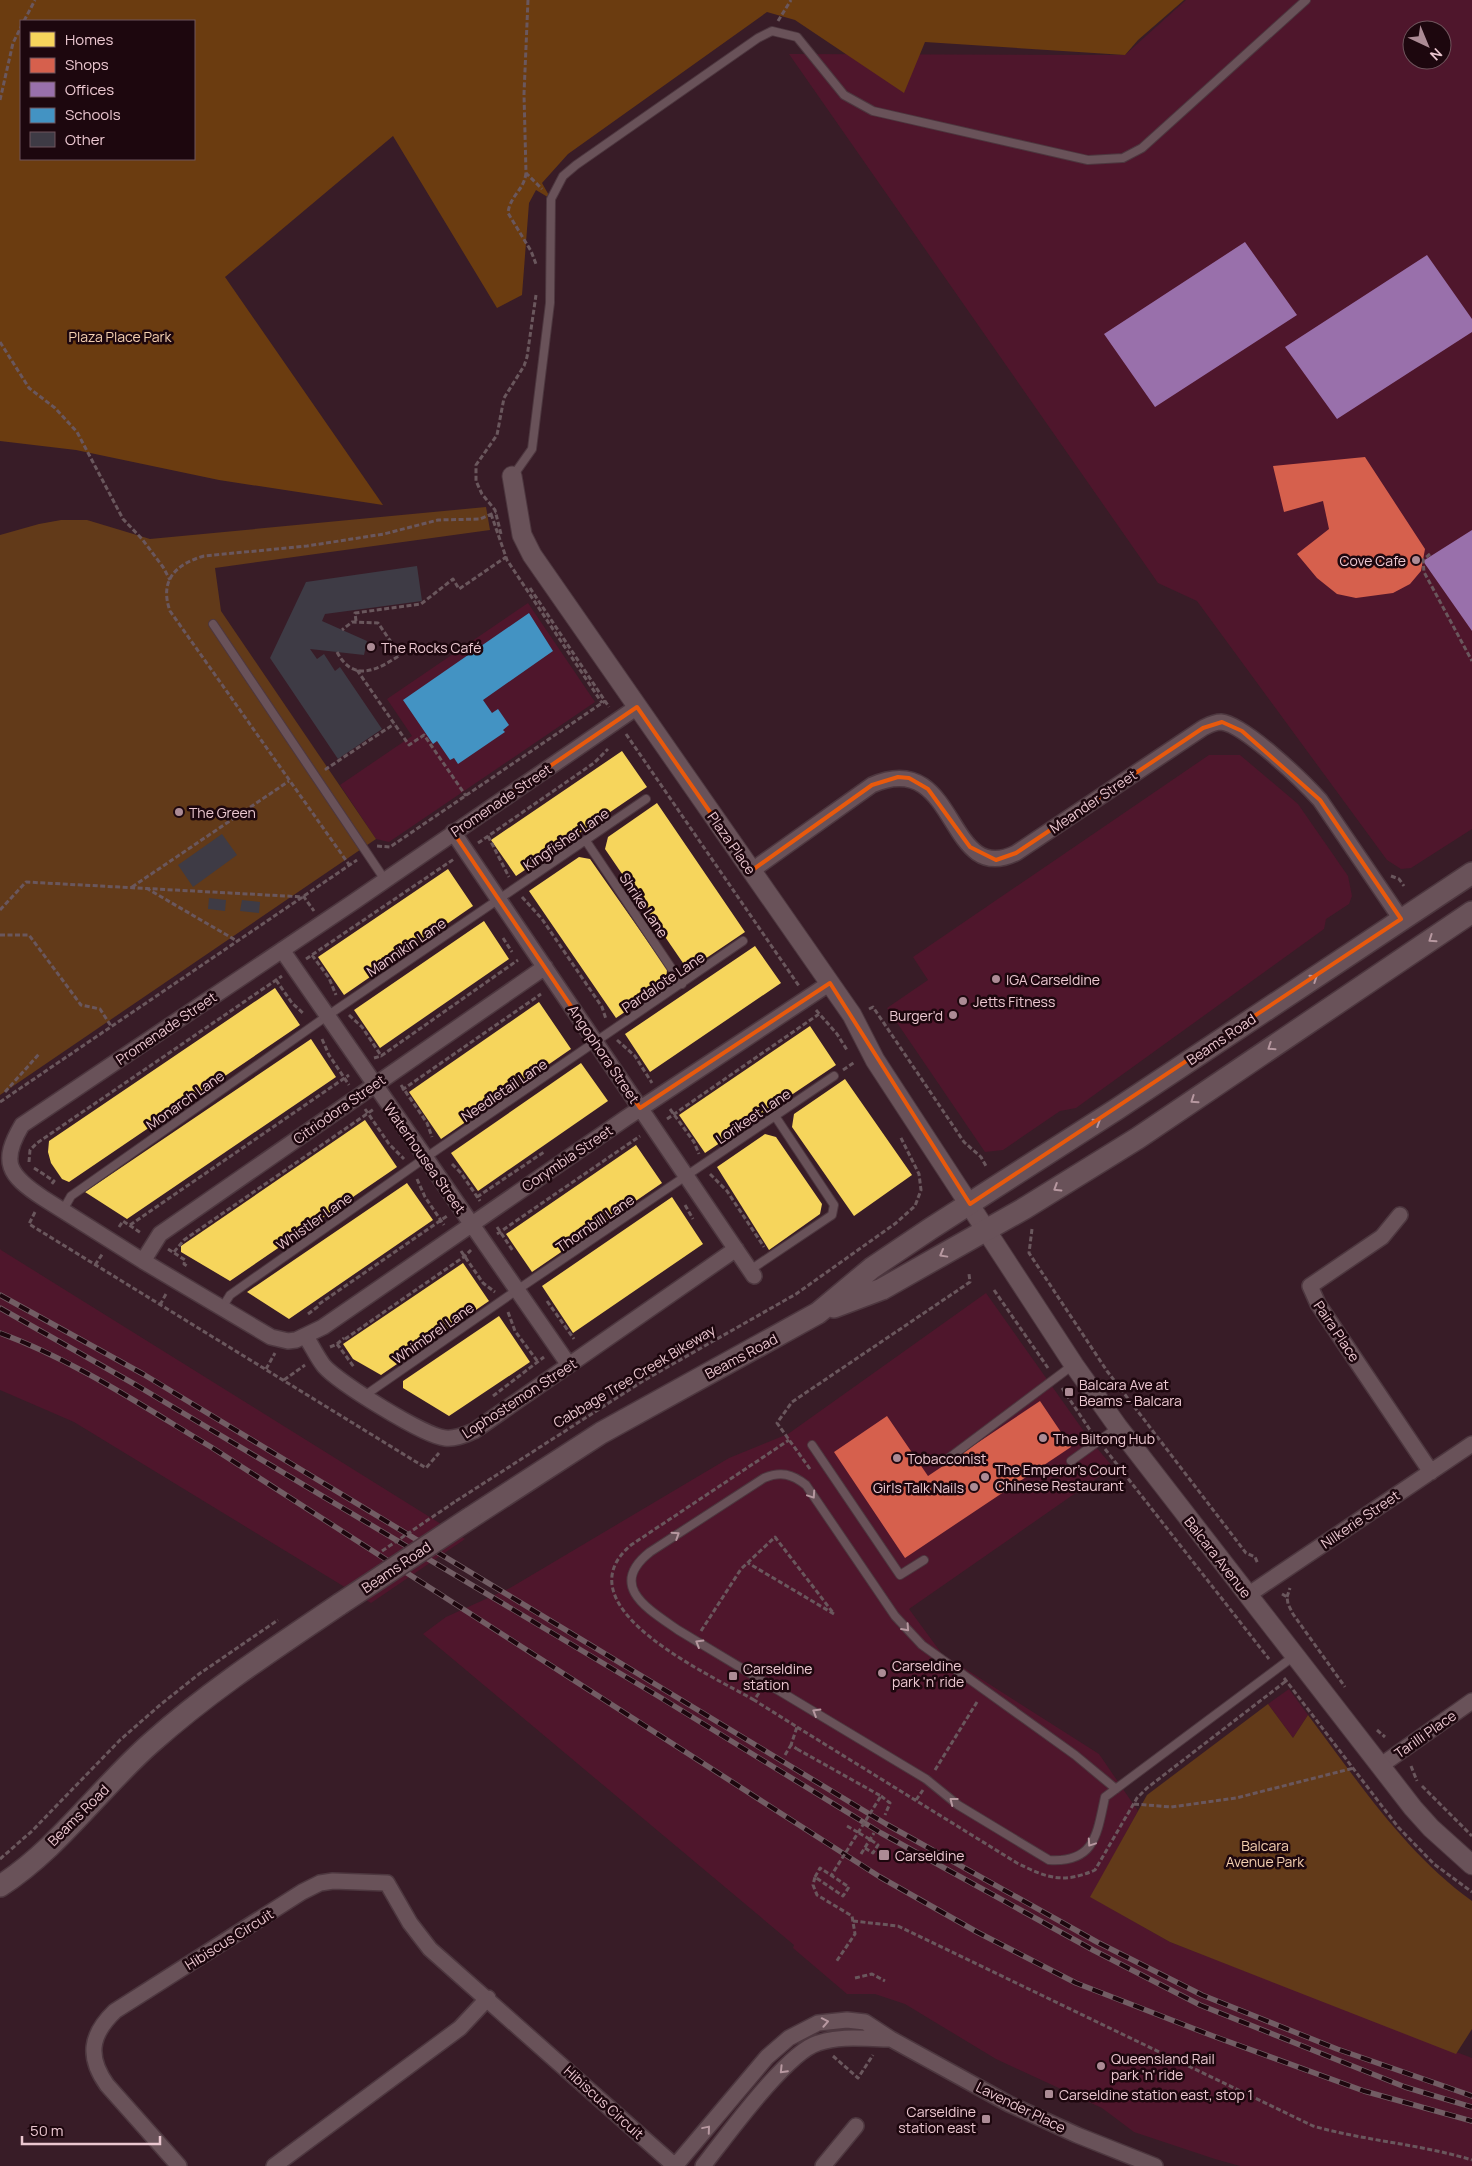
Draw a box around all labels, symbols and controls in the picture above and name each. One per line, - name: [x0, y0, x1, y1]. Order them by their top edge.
- legend: [20, 20, 195, 160]
- north arrow: [1402, 20, 1452, 70]
- text: Homes: [65, 29, 114, 50]
- text: N: [1426, 44, 1447, 65]
- text: Shops: [65, 54, 109, 75]
- text: Offices: [65, 79, 114, 100]
- text: Schools: [65, 104, 121, 125]
- text: Other: [65, 129, 106, 150]
- park label: Plaza Place Park: [69, 327, 173, 346]
- place label: Cove Cafe: [1340, 551, 1406, 570]
- marker: Cove Cafe: [1410, 554, 1422, 566]
- place label: The Rocks Café: [381, 638, 481, 657]
- marker: The Rocks Café: [365, 641, 377, 653]
- street label: Promenade Street: [447, 759, 556, 841]
- street label: Meander Street: [1046, 765, 1141, 837]
- place label: The Green: [189, 803, 256, 822]
- street label: Kingfisher Lane: [519, 803, 613, 875]
- marker: The Green: [173, 806, 185, 818]
- street label: Plaza Place: [703, 808, 761, 878]
- street label: Shrike Lane: [615, 869, 673, 941]
- street label: Mannikin Lane: [362, 913, 450, 981]
- one-way arrow: [1428, 933, 1437, 942]
- street label: Pardalote Lane: [618, 947, 708, 1017]
- place label: IGA Carseldine: [1006, 970, 1100, 989]
- marker: IGA Carseldine: [990, 973, 1002, 985]
- one-way arrow: [1308, 974, 1317, 984]
- street label: Promenade Street: [112, 987, 221, 1069]
- place label: Jetts Fitness: [973, 992, 1055, 1011]
- marker: Jetts Fitness: [957, 995, 969, 1007]
- street label: Angophora Street: [564, 1001, 644, 1107]
- place label: Burger'd: [890, 1006, 943, 1025]
- marker: Burger'd: [947, 1009, 959, 1021]
- street label: Beams Road: [1183, 1009, 1259, 1069]
- one-way arrow: [1268, 1041, 1277, 1050]
- street label: Needletail Lane: [457, 1054, 551, 1126]
- street label: Monarch Lane: [142, 1066, 228, 1134]
- street label: Citriodora Street: [289, 1070, 389, 1148]
- street label: Lorikeet Lane: [712, 1084, 794, 1148]
- one-way arrow: [1190, 1094, 1199, 1103]
- street label: Waterhousea Street: [380, 1099, 471, 1217]
- one-way arrow: [1092, 1119, 1101, 1128]
- street label: Corymbia Street: [518, 1120, 616, 1195]
- one-way arrow: [1053, 1181, 1062, 1191]
- street label: Whistler Lane: [272, 1188, 356, 1254]
- street label: Thornbill Lane: [552, 1190, 638, 1256]
- one-way arrow: [939, 1248, 948, 1258]
- street label: Paira Place: [1310, 1297, 1364, 1365]
- street label: Whimbrel Lane: [388, 1298, 478, 1368]
- street label: Cabbage Tree Creek Bikeway: [549, 1320, 719, 1432]
- street label: Beams Road: [701, 1329, 781, 1383]
- street label: Lophostemon Street: [458, 1354, 580, 1442]
- place label: Balcara Ave at Beams - Balcara: [1079, 1375, 1182, 1410]
- marker: Balcara Ave at Beams - Balcara: [1063, 1386, 1075, 1398]
- place label: The Biltong Hub: [1053, 1429, 1155, 1448]
- marker: The Biltong Hub: [1037, 1432, 1049, 1444]
- place label: Tobacconist: [907, 1449, 987, 1468]
- marker: Tobacconist: [891, 1452, 903, 1464]
- place label: The Emperor's Court Chinese Restaurant: [995, 1460, 1127, 1495]
- marker: The Emperor's Court Chinese Restaurant: [979, 1471, 991, 1483]
- place label: Girls Talk Nails: [873, 1478, 964, 1497]
- marker: Girls Talk Nails: [968, 1481, 980, 1493]
- street label: Nilkerie Street: [1317, 1485, 1404, 1552]
- one-way arrow: [806, 1489, 815, 1499]
- street label: Balcara Avenue: [1180, 1512, 1256, 1602]
- one-way arrow: [670, 1532, 680, 1541]
- street label: Beams Road: [358, 1537, 434, 1597]
- one-way arrow: [900, 1622, 909, 1631]
- one-way arrow: [696, 1639, 705, 1649]
- place label: Carseldine park 'n' ride: [892, 1656, 964, 1691]
- place label: Carseldine station: [743, 1659, 812, 1694]
- marker: Carseldine park 'n' ride: [876, 1667, 888, 1679]
- marker: Carseldine station: [727, 1670, 739, 1682]
- street label: Tarilli Place: [1390, 1706, 1460, 1762]
- one-way arrow: [813, 1709, 822, 1719]
- street label: Beams Road: [43, 1780, 113, 1850]
- one-way arrow: [949, 1797, 958, 1806]
- park label: Balcara Avenue Park: [1226, 1836, 1305, 1871]
- one-way arrow: [1088, 1837, 1097, 1847]
- place label: Carseldine: [895, 1846, 964, 1865]
- marker: Carseldine: [877, 1848, 891, 1862]
- street label: Hibiscus Circuit: [181, 1904, 277, 1974]
- one-way arrow: [821, 2018, 830, 2028]
- place label: Queensland Rail park 'n' ride: [1111, 2049, 1215, 2084]
- marker: Queensland Rail park 'n' ride: [1095, 2060, 1107, 2072]
- street label: Hibiscus Circuit: [560, 2061, 648, 2143]
- one-way arrow: [779, 2064, 788, 2073]
- street label: Lavender Place: [973, 2077, 1069, 2137]
- place label: Carseldine station east, stop 1: [1059, 2085, 1253, 2104]
- marker: Carseldine station east, stop 1: [1043, 2088, 1055, 2100]
- place label: Carseldine station east: [898, 2102, 976, 2137]
- marker: Carseldine station east: [980, 2113, 992, 2125]
- scale bar: [22, 2114, 160, 2146]
- text: 50 m: [30, 2120, 64, 2141]
- one-way arrow: [701, 2125, 710, 2134]

